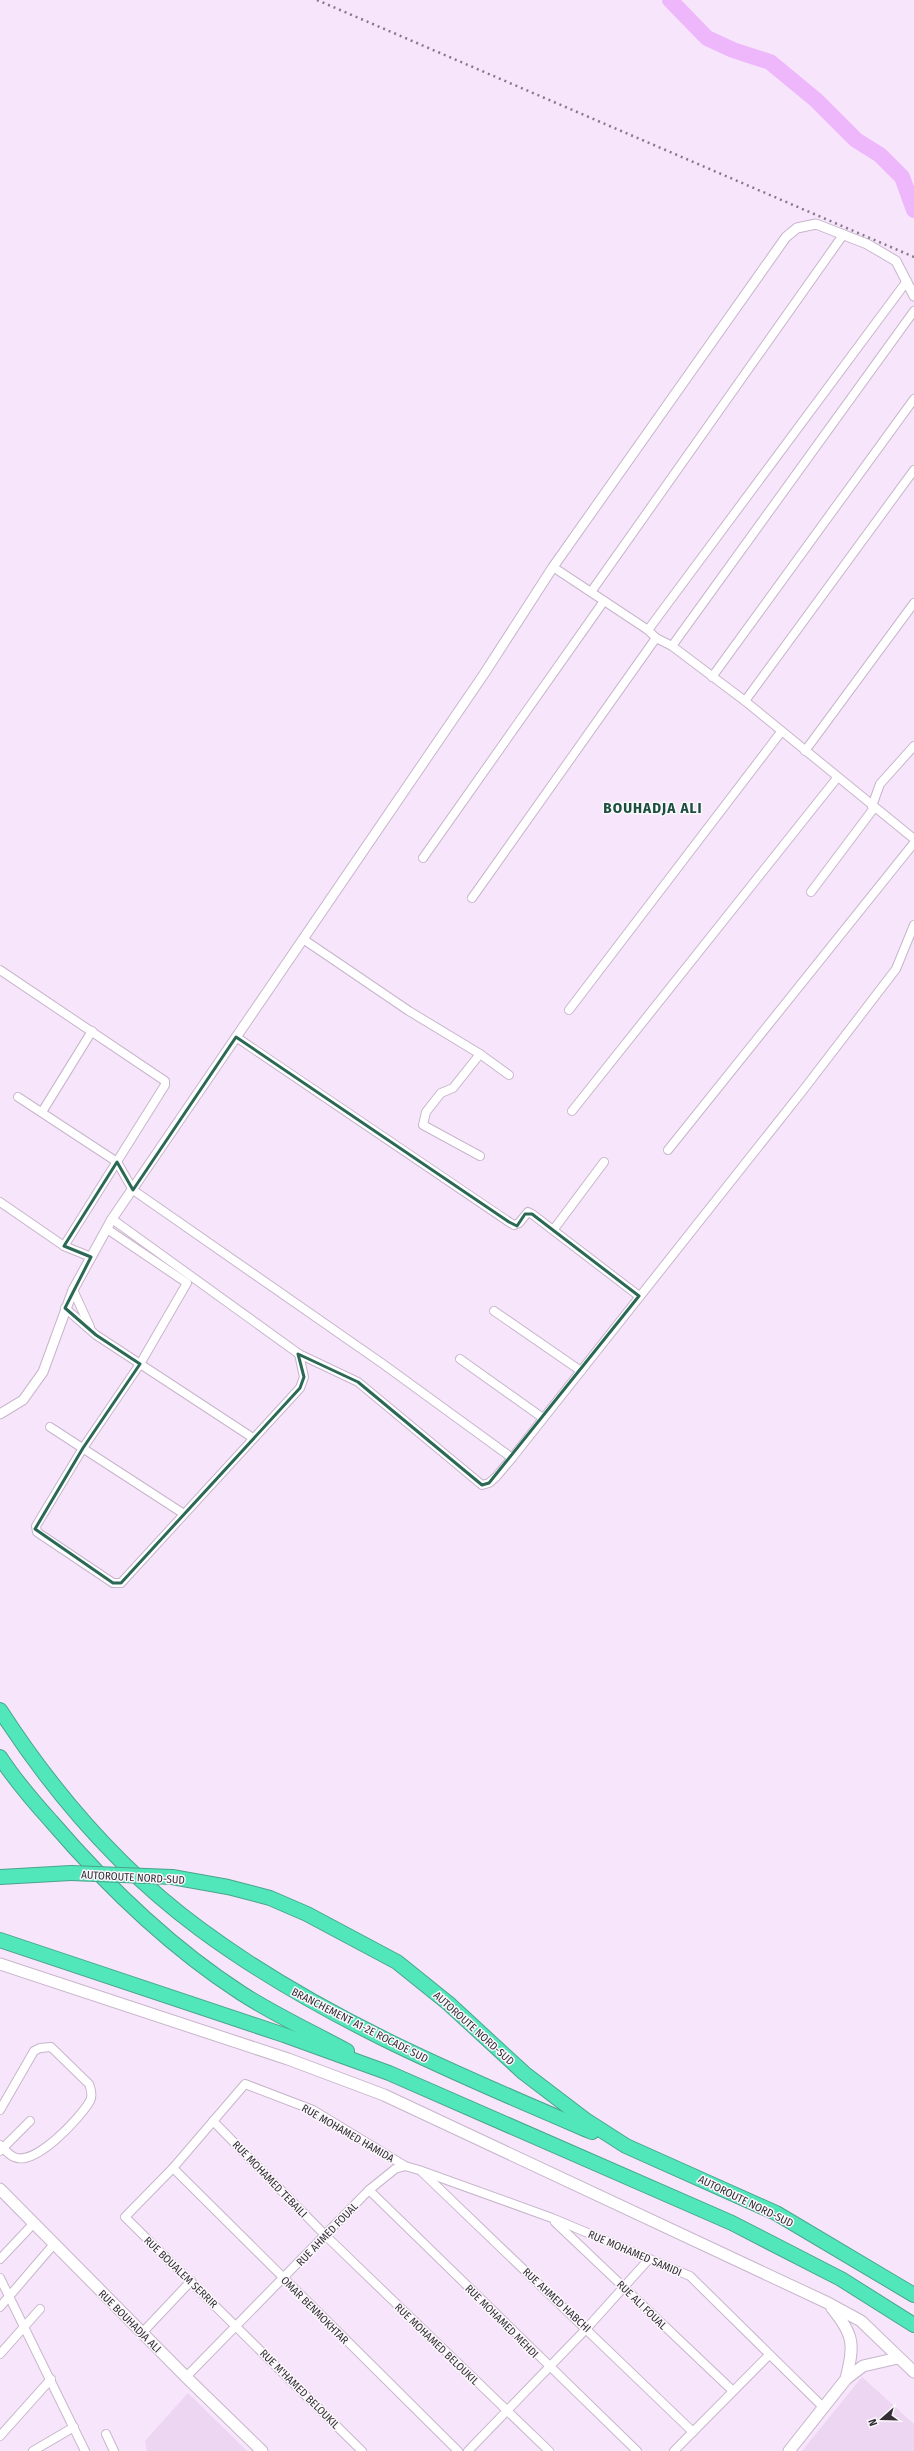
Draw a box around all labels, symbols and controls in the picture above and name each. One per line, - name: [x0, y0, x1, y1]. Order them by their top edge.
- district label: BOUHADJA ALI: [603, 799, 703, 817]
- street label: AUTOROUTE NORD-SUD: [81, 1868, 185, 1887]
- street label: BRANCHEMENT A1-2E ROCADE SUD: [289, 1985, 430, 2066]
- street label: AUTOROUTE NORD-SUD: [431, 1989, 517, 2068]
- street label: RUE MOHAMED HAMIDA: [299, 2102, 396, 2165]
- street label: RUE MOHAMED TEBAILI: [230, 2138, 310, 2220]
- street label: AUTOROUTE NORD-SUD: [696, 2173, 795, 2230]
- street label: RUE AHMED FOUAL: [294, 2200, 361, 2269]
- street label: RUE MOHAMED SAMIDI: [586, 2228, 684, 2279]
- street label: RUE BOUALEM SERRIR: [141, 2234, 220, 2311]
- street label: RUE AHMED HABCHI: [520, 2266, 593, 2335]
- street label: OMAR BENMOKHTAR: [278, 2274, 351, 2347]
- street label: RUE ALI FOUAL: [614, 2278, 670, 2333]
- street label: RUE MOHAMED MEHDI: [462, 2282, 541, 2361]
- street label: RUE BOUHADJA ALI: [96, 2287, 164, 2355]
- street label: RUE MOHAMED BELOUKIL: [392, 2301, 481, 2388]
- street label: RUE M'HAMED BELOUKIL: [257, 2347, 342, 2432]
- north arrow: [862, 2399, 902, 2439]
- text: N: [866, 2417, 880, 2428]

